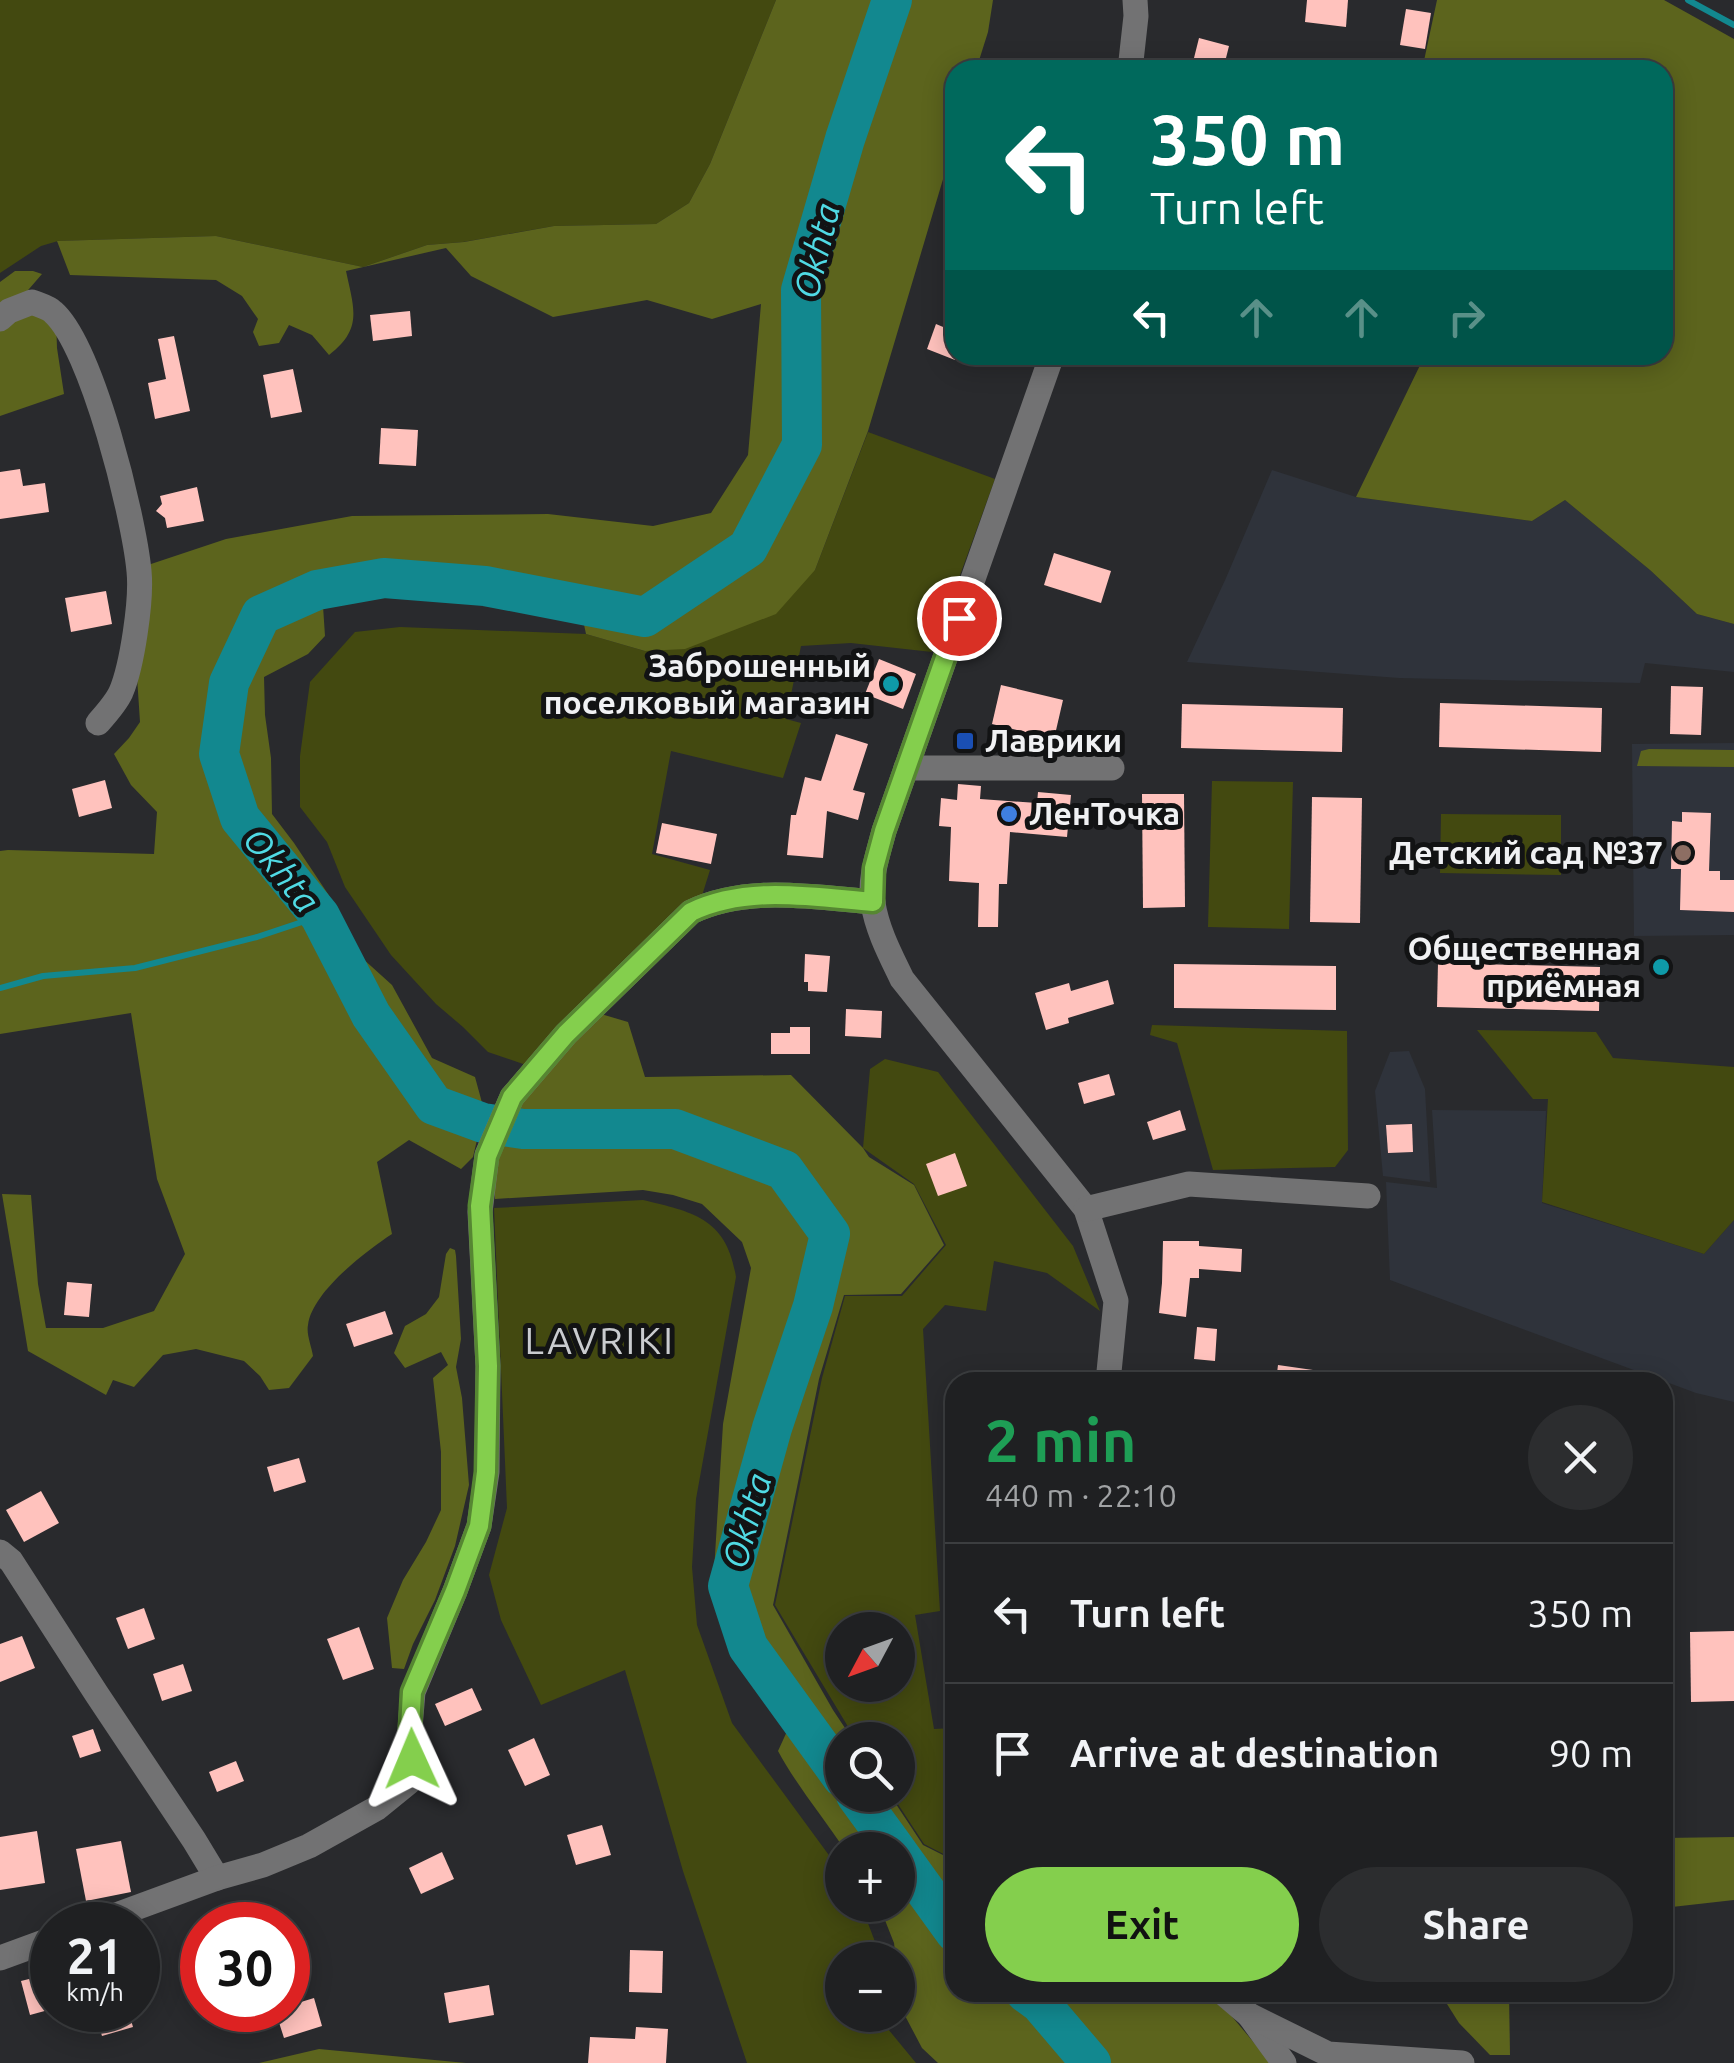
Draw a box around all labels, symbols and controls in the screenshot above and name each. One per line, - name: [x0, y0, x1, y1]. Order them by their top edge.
- icon: left: [985, 100, 1115, 230]
- text: 350 m: [1150, 100, 1345, 178]
- text: Turn left: [1150, 182, 1324, 233]
- water label: Okhta: [785, 199, 847, 302]
- icon: left: [1124, 290, 1179, 345]
- icon: ahead: [1229, 290, 1284, 345]
- icon: ahead: [1334, 290, 1389, 345]
- icon: right: [1439, 290, 1494, 345]
- pin: [917, 576, 1002, 661]
- icon: arrive: [932, 591, 987, 646]
- place label: Заброшенный поселковый магазин: [544, 647, 871, 720]
- marker: Заброшенный поселковый магазин: [880, 673, 902, 695]
- place label: Лаврики: [985, 722, 1122, 758]
- marker: Лаврики: [954, 730, 976, 752]
- place label: ЛенТочка: [1029, 795, 1180, 831]
- marker: ЛенТочка: [998, 803, 1020, 825]
- water label: Okhta: [236, 819, 328, 919]
- place label: Детский сад №37: [1389, 834, 1663, 870]
- marker: Детский сад №37: [1672, 842, 1694, 864]
- place label: Общественная приёмная: [1407, 930, 1641, 1003]
- marker: Общественная приёмная: [1650, 956, 1672, 978]
- district label: LAVRIKI: [524, 1319, 676, 1361]
- button: close: [1528, 1405, 1633, 1510]
- text: 2 min: [985, 1406, 1137, 1473]
- water label: Okhta: [713, 1469, 779, 1573]
- text: 440 m · 22:10: [985, 1477, 1177, 1513]
- icon: left: [985, 1586, 1040, 1641]
- text: Turn left: [1070, 1592, 1225, 1634]
- text: 350 m: [1527, 1592, 1633, 1634]
- north arrow: [825, 1612, 915, 1702]
- map controls: [825, 1612, 915, 2032]
- position arrow: [360, 1707, 464, 1811]
- button: search: [825, 1722, 915, 1812]
- icon: arrive: [985, 1726, 1040, 1781]
- text: Arrive at destination: [1070, 1732, 1439, 1774]
- text: 90 m: [1549, 1732, 1633, 1774]
- button: +: [825, 1832, 915, 1922]
- button: Exit: [985, 1867, 1299, 1982]
- button: Share: [1319, 1867, 1633, 1982]
- speed limit sign: 30: [180, 1902, 310, 2032]
- text: 21: [67, 1927, 123, 1983]
- button: −: [825, 1942, 915, 2032]
- text: km/h: [66, 1978, 124, 2006]

